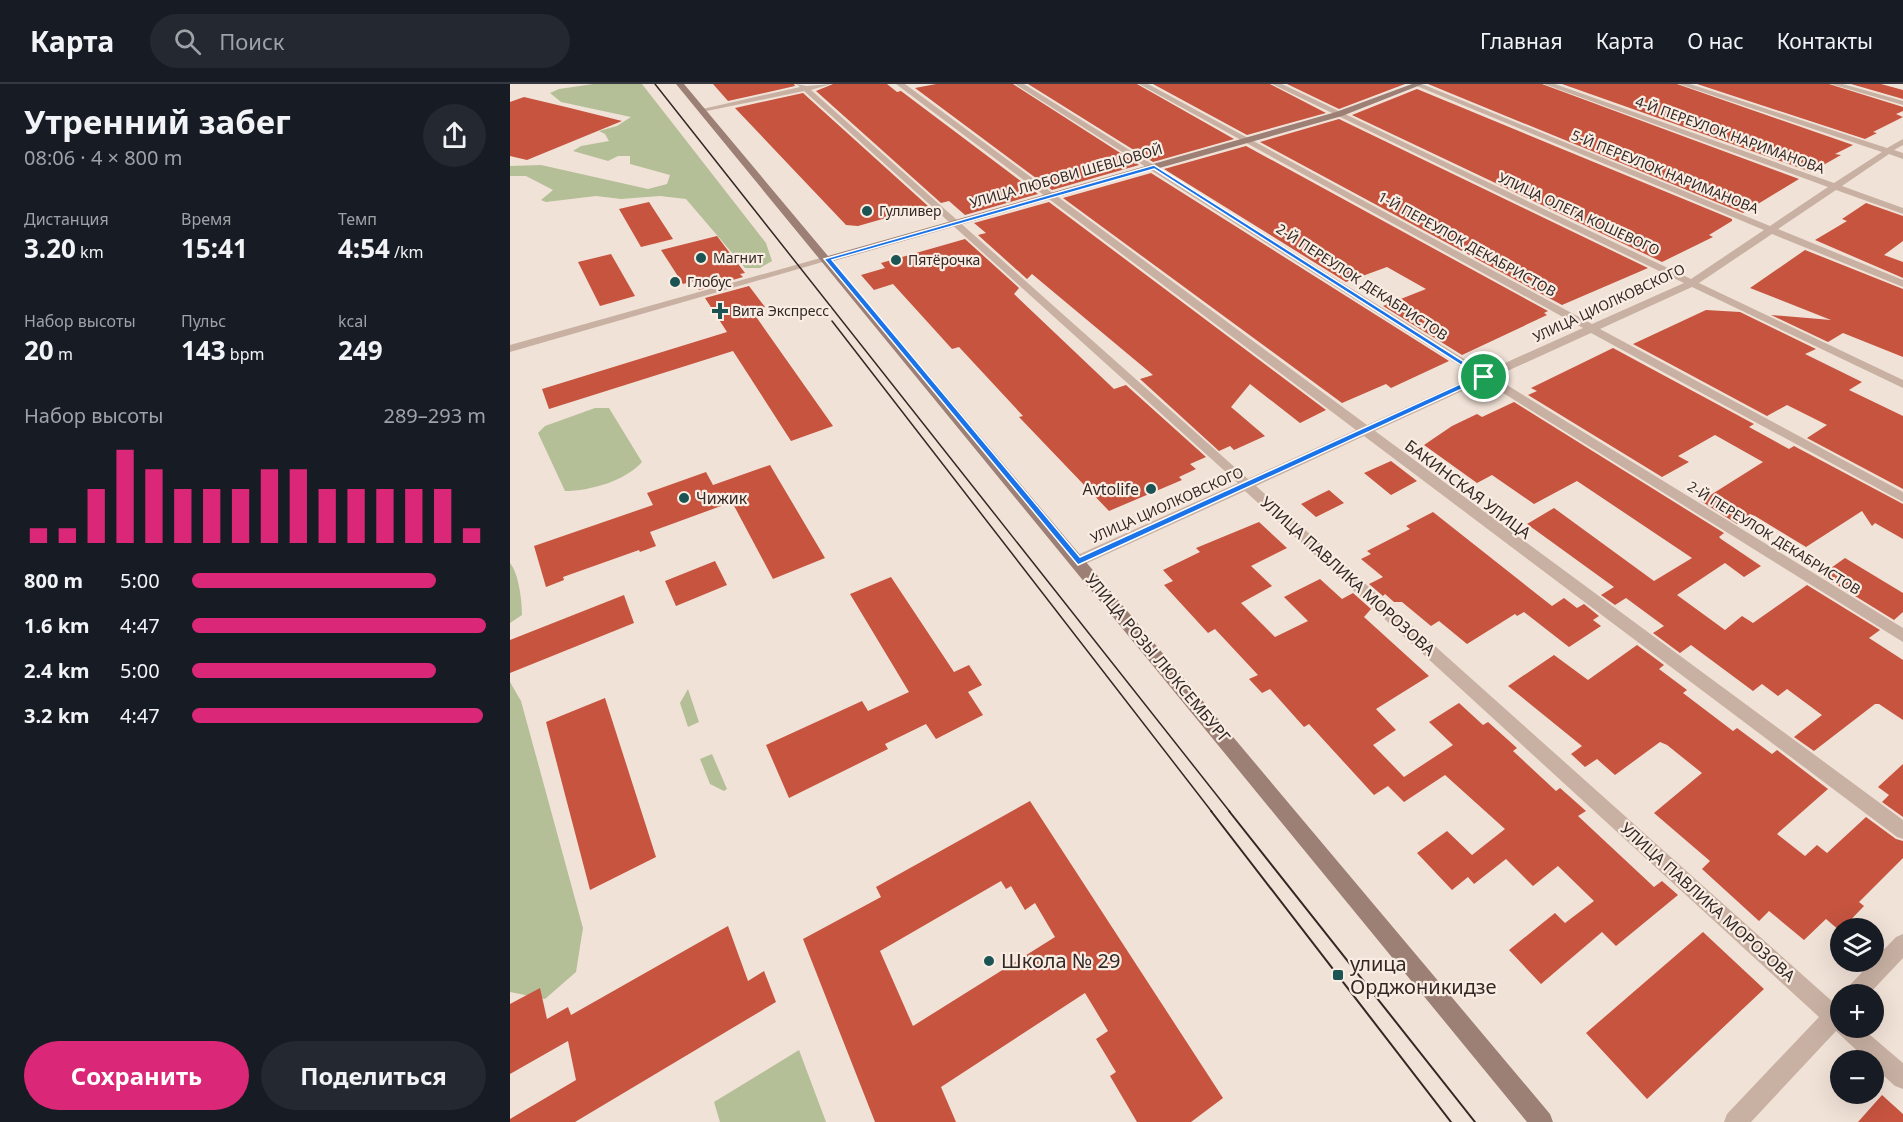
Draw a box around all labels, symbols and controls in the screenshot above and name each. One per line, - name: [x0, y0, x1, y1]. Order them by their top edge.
- search box: [150, 14, 570, 68]
- text: Карта: [30, 22, 114, 60]
- icon: search: [171, 25, 204, 58]
- text: Поиск: [219, 26, 285, 56]
- text: Главная: [1480, 27, 1563, 55]
- text: Карта: [1596, 27, 1654, 55]
- text: О нас: [1687, 27, 1744, 55]
- text: Контакты: [1777, 27, 1873, 55]
- street label: 4-Й ПЕРЕУЛОК НАРИМАНОВА: [1633, 91, 1828, 178]
- text: Утренний забег: [24, 99, 291, 144]
- button: share: [423, 104, 486, 167]
- street label: 5-Й ПЕРЕУЛОК НАРИМАНОВА: [1569, 125, 1762, 218]
- street label: УЛИЦА ЛЮБОВИ ШЕВЦОВОЙ: [967, 139, 1164, 212]
- text: 08:06 · 4 × 800 m: [24, 144, 182, 171]
- street label: УЛИЦА ОЛЕГА КОШЕВОГО: [1495, 168, 1663, 259]
- street label: 1-Й ПЕРЕУЛОК ДЕКАБРИСТОВ: [1375, 187, 1560, 301]
- place label: Гулливер: [879, 201, 942, 220]
- marker: Гулливер: [860, 204, 874, 218]
- text: Дистанция: [24, 208, 109, 230]
- text: Время: [181, 208, 231, 230]
- text: Темп: [338, 208, 377, 230]
- street label: 2-Й ПЕРЕУЛОК ДЕКАБРИСТОВ: [1273, 219, 1452, 344]
- text: 3.20: [24, 230, 76, 266]
- text: 15:41: [181, 230, 248, 266]
- text: 4:54: [338, 230, 390, 266]
- text: km: [76, 241, 104, 263]
- text: /km: [390, 241, 424, 263]
- place label: Магнит: [713, 248, 764, 267]
- place label: Пятёрочка: [908, 250, 980, 269]
- marker: Магнит: [694, 251, 708, 265]
- marker: Пятёрочка: [889, 253, 903, 267]
- street label: УЛИЦА ЦИОЛКОВСКОГО: [1530, 259, 1688, 346]
- place label: Глобус: [687, 272, 732, 291]
- marker: Глобус: [668, 275, 682, 289]
- place label: Вита Экспресс: [732, 301, 829, 320]
- marker: Вита Экспресс: [713, 304, 727, 318]
- text: Набор высоты: [24, 310, 136, 332]
- text: Пульс: [181, 310, 226, 332]
- text: kcal: [338, 310, 367, 332]
- text: 20: [24, 332, 54, 368]
- text: 143: [181, 332, 226, 368]
- text: 249: [338, 332, 383, 368]
- text: m: [54, 343, 73, 365]
- text: bpm: [226, 343, 264, 365]
- pin: [1458, 351, 1509, 402]
- icon: arrive: [1467, 360, 1500, 393]
- text: Набор высоты: [24, 402, 163, 429]
- text: 289–293 m: [383, 402, 486, 429]
- street label: БАКИНСКАЯ УЛИЦА: [1400, 434, 1536, 544]
- street label: УЛИЦА ЦИОЛКОВСКОГО: [1087, 462, 1246, 547]
- street label: 2-Й ПЕРЕУЛОК ДЕКАБРИСТОВ: [1684, 476, 1864, 599]
- place label: Avtolife: [1082, 478, 1139, 500]
- marker: Avtolife: [1144, 482, 1158, 496]
- place label: Чижик: [696, 487, 748, 509]
- marker: Чижик: [677, 491, 691, 505]
- street label: УЛИЦА ПАВЛИКА МОРОЗОВА: [1256, 491, 1441, 661]
- text: 800 m: [24, 567, 83, 594]
- text: 5:00: [120, 567, 160, 594]
- street label: УЛИЦА РОЗЫ ЛЮКСЕМБУРГ: [1081, 569, 1235, 747]
- text: 1.6 km: [24, 612, 90, 639]
- text: 4:47: [120, 612, 160, 639]
- text: 2.4 km: [24, 657, 90, 684]
- text: 5:00: [120, 657, 160, 684]
- text: 3.2 km: [24, 702, 90, 729]
- text: 4:47: [120, 702, 160, 729]
- street label: УЛИЦА ПАВЛИКА МОРОЗОВА: [1616, 817, 1801, 987]
- map controls: [1830, 918, 1884, 1104]
- button: layers: [1830, 918, 1884, 972]
- place label: Школа № 29: [1001, 947, 1120, 974]
- place label: улица Орджоникидзе: [1350, 950, 1497, 1000]
- marker: Школа № 29: [982, 954, 996, 968]
- marker: улица Орджоникидзе: [1331, 968, 1345, 982]
- button: +: [1830, 984, 1884, 1038]
- button: Сохранить: [24, 1041, 249, 1110]
- button: Поделиться: [261, 1041, 486, 1110]
- button: −: [1830, 1050, 1884, 1104]

